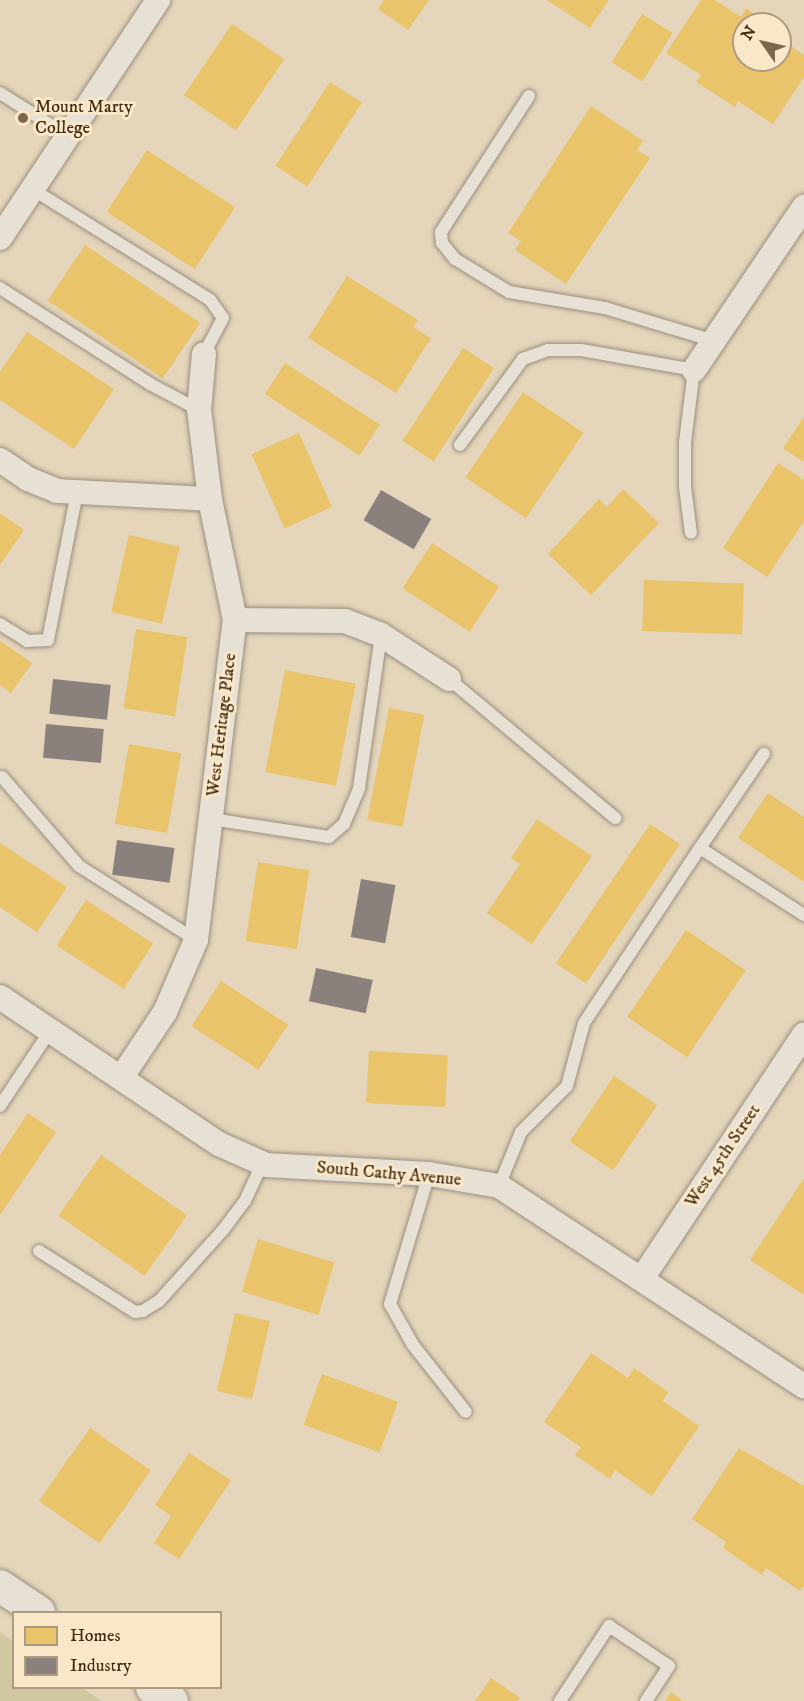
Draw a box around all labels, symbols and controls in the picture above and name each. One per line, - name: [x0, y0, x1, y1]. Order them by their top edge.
- north arrow: [732, 12, 792, 72]
- text: N: [737, 22, 761, 44]
- place label: Mount Marty College: [35, 97, 133, 140]
- marker: Mount Marty College: [16, 111, 30, 125]
- street label: West Heritage Place: [202, 652, 242, 798]
- street label: West 45th Street: [681, 1100, 765, 1212]
- street label: South Cathy Avenue: [316, 1157, 462, 1191]
- legend: [12, 1611, 222, 1689]
- text: Homes: [70, 1625, 121, 1647]
- text: Industry: [70, 1655, 131, 1677]

